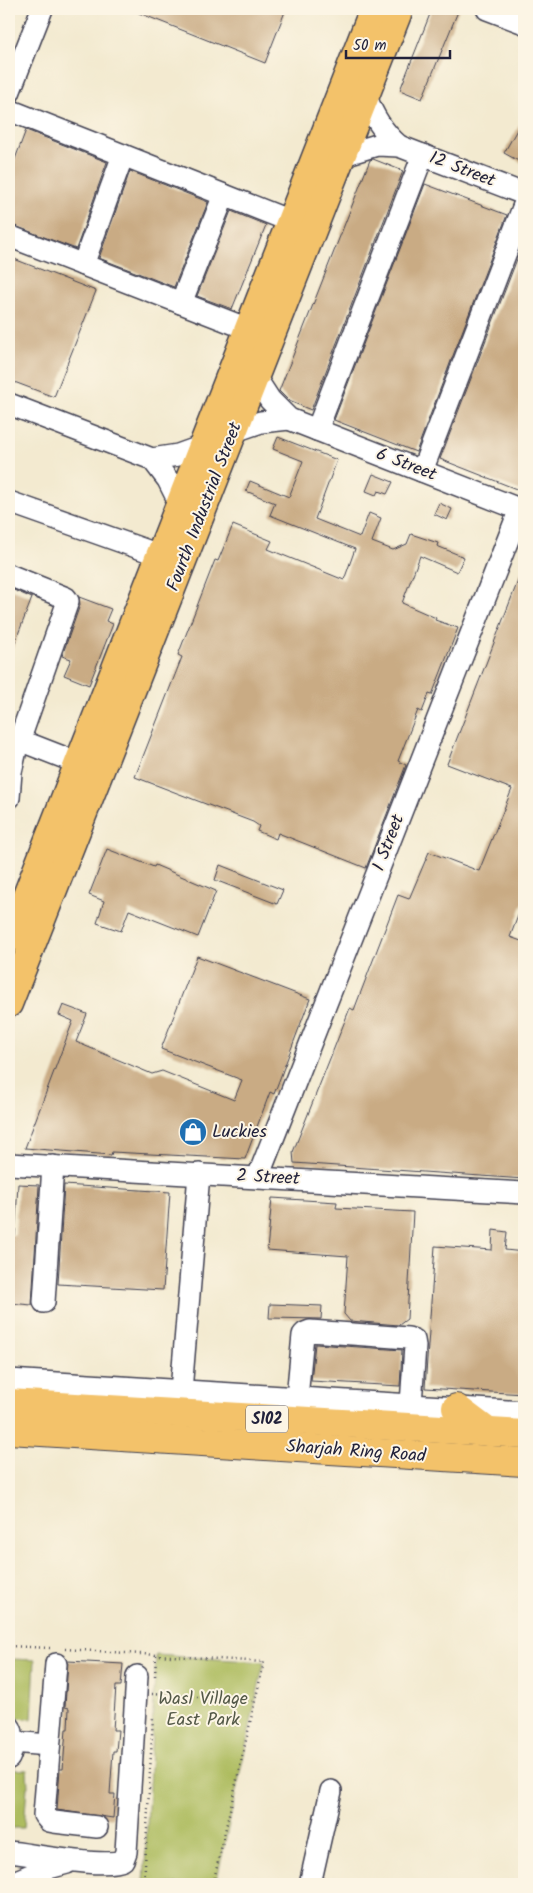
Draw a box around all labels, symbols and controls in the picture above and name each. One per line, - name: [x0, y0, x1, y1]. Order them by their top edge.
- scale bar: [346, 28, 449, 60]
- text: 50 m: [353, 34, 387, 58]
- street label: 12 Street: [425, 144, 500, 196]
- street label: Fourth Industrial Street: [159, 417, 251, 596]
- street label: 6 Street: [371, 440, 442, 490]
- street label: 1 Street: [365, 810, 413, 876]
- shop icon: Luckies: [178, 1117, 208, 1147]
- place label: Luckies: [212, 1118, 267, 1147]
- street label: 2 Street: [236, 1162, 301, 1194]
- road number: S102: [246, 1406, 288, 1432]
- street label: Sharjah Ring Road: [285, 1433, 428, 1471]
- park label: Wasl Village East Park: [158, 1685, 248, 1735]

